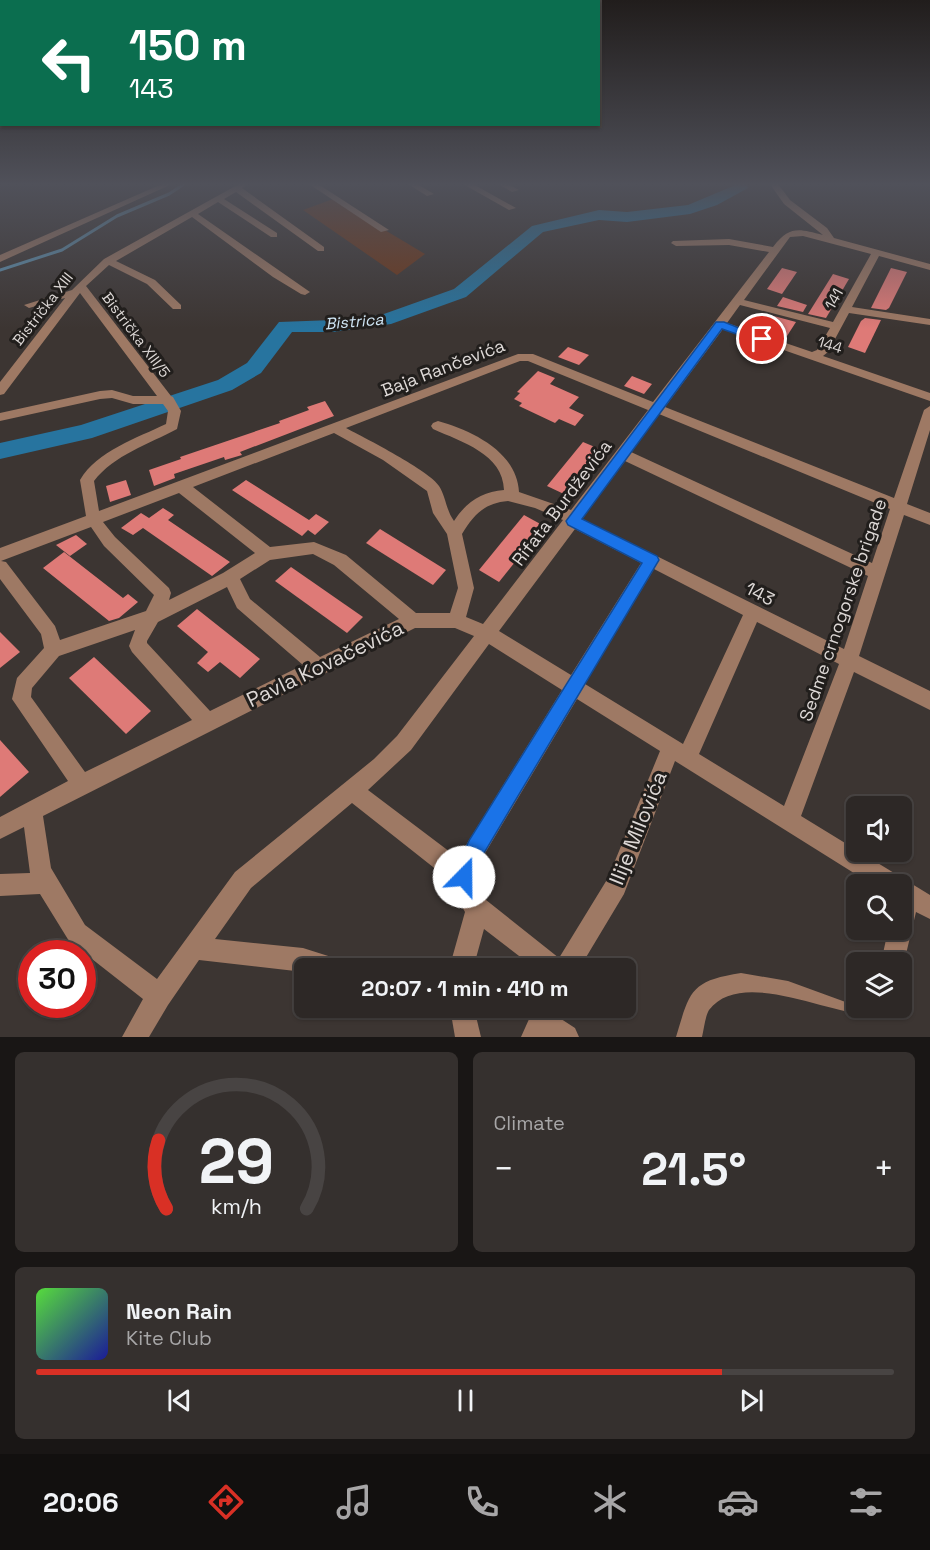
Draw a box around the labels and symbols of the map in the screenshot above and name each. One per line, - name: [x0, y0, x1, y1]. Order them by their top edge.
- street label: Bistrička XIII: [8, 268, 77, 349]
- street label: 141: [820, 285, 847, 313]
- street label: Bistrička XIII/5: [98, 288, 175, 381]
- water label: Bistrica: [324, 308, 385, 335]
- pin: [736, 313, 787, 364]
- street label: 144: [815, 332, 845, 357]
- street label: Baja Rančevića: [378, 333, 508, 402]
- street label: Rifata Burdževića: [507, 435, 617, 570]
- street label: Sedme crnogorske brigade: [794, 496, 891, 724]
- street label: 143: [742, 577, 779, 611]
- street label: Pavla Kovačevića: [242, 614, 408, 713]
- street label: Ilije Milovića: [602, 767, 673, 889]
- position arrow: [432, 845, 496, 909]
- speed limit sign: 30: [18, 940, 96, 1018]

